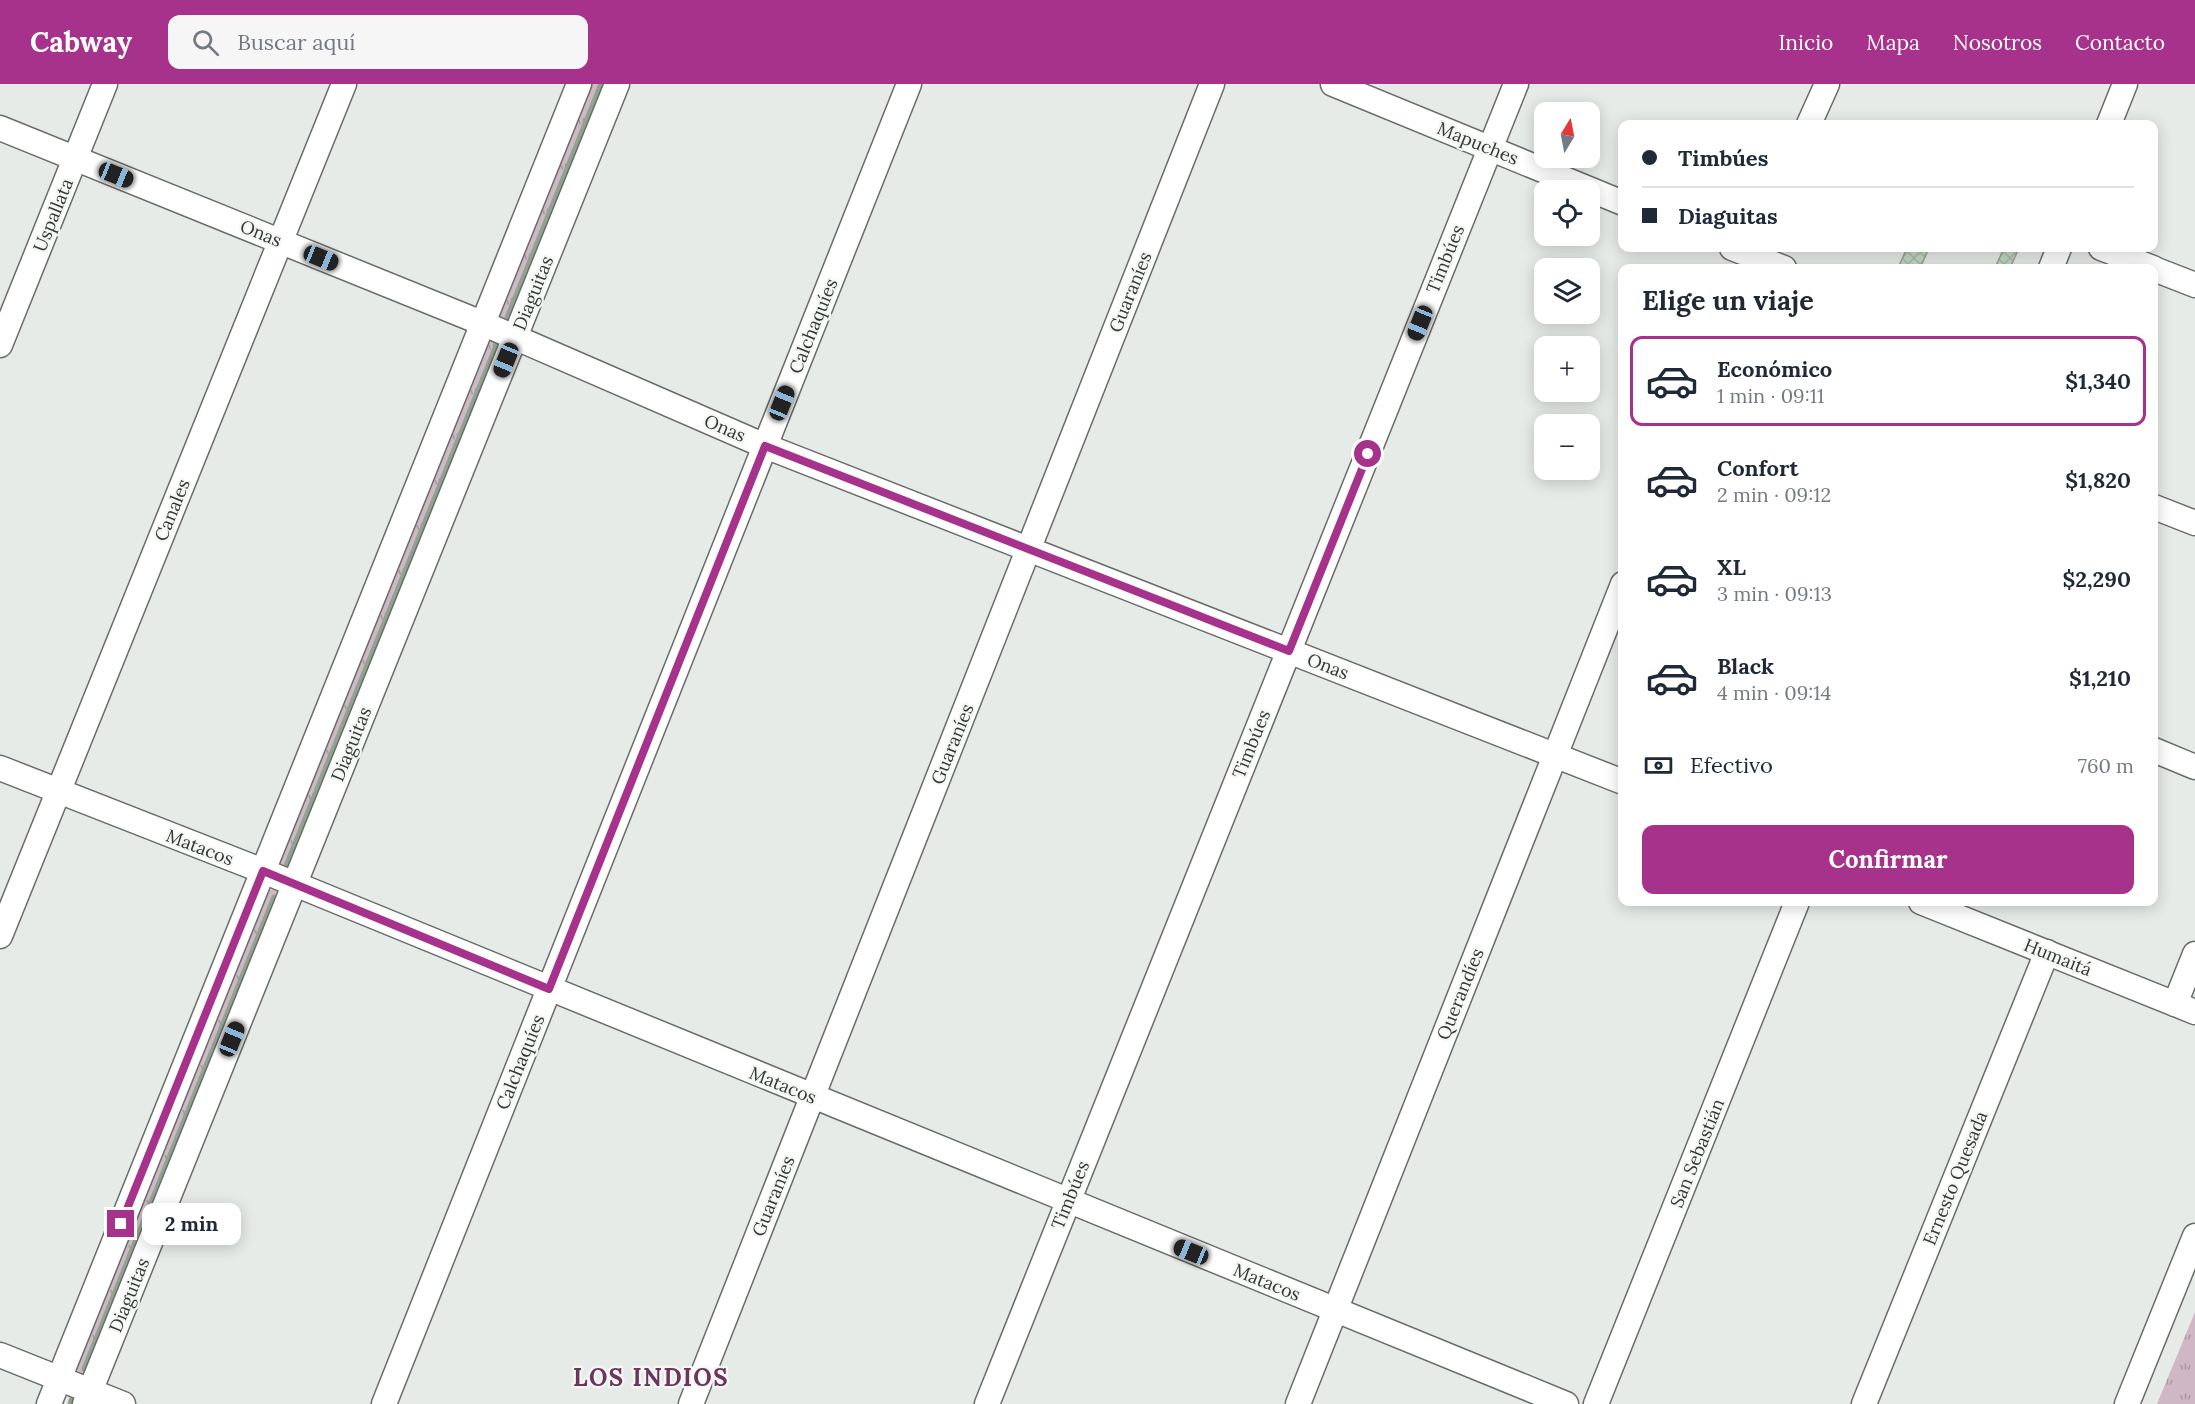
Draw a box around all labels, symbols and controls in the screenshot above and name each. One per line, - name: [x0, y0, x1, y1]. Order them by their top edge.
- search box: [168, 15, 588, 69]
- text: Cabway: [30, 24, 132, 60]
- icon: search: [189, 26, 222, 59]
- text: Buscar aquí: [237, 28, 356, 56]
- text: Inicio: [1778, 29, 1833, 56]
- text: Mapa: [1866, 29, 1920, 56]
- text: Nosotros: [1953, 29, 2042, 56]
- text: Contacto: [2075, 29, 2165, 56]
- north arrow: [1534, 102, 1600, 168]
- map controls: [1534, 102, 1600, 480]
- street label: Mapuches: [1434, 116, 1522, 170]
- text: Timbúes: [1678, 144, 1768, 172]
- car: [96, 160, 136, 190]
- street label: Uspallata: [28, 175, 78, 255]
- button: locate: [1534, 180, 1600, 246]
- text: Diaguitas: [1678, 202, 1778, 230]
- street label: Onas: [237, 214, 285, 252]
- street label: Timbúes: [1421, 221, 1469, 297]
- car: [301, 243, 341, 273]
- street label: Guaraníes: [1103, 248, 1157, 336]
- street label: Diaguitas: [508, 252, 558, 334]
- button: layers: [1534, 258, 1600, 324]
- street label: Calchaquíes: [784, 275, 842, 377]
- text: Elige un viaje: [1642, 283, 1814, 317]
- car: [1405, 303, 1435, 343]
- button: +: [1534, 336, 1600, 402]
- car: [491, 340, 521, 380]
- icon: car: [1645, 354, 1699, 408]
- text: Económico: [1717, 355, 1832, 383]
- text: $1,340: [2065, 367, 2131, 395]
- car: [767, 383, 797, 423]
- text: 1 min · 09:11: [1717, 383, 1824, 408]
- street label: Onas: [701, 409, 749, 447]
- button: −: [1534, 414, 1600, 480]
- route start: [1354, 440, 1381, 467]
- icon: car: [1645, 453, 1699, 507]
- text: Confort: [1717, 454, 1799, 482]
- text: $1,820: [2065, 466, 2131, 494]
- street label: Canales: [149, 476, 195, 544]
- text: 2 min · 09:12: [1717, 482, 1831, 507]
- icon: car: [1645, 552, 1699, 606]
- text: XL: [1717, 553, 1746, 581]
- text: $2,290: [2062, 565, 2131, 593]
- text: 3 min · 09:13: [1717, 581, 1832, 606]
- street label: Onas: [1304, 648, 1352, 684]
- icon: car: [1645, 651, 1699, 705]
- text: Black: [1717, 652, 1774, 680]
- text: $1,210: [2069, 664, 2131, 692]
- text: 4 min · 09:14: [1717, 680, 1831, 705]
- street label: Guaraníes: [925, 700, 979, 788]
- street label: Diaguitas: [326, 703, 376, 785]
- street label: Timbúes: [1227, 706, 1275, 782]
- icon: cash: [1642, 749, 1675, 782]
- text: Efectivo: [1690, 751, 1773, 779]
- text: 760 m: [2078, 753, 2134, 778]
- street label: Matacos: [163, 824, 237, 870]
- button: Confirmar: [1642, 825, 2134, 894]
- street label: Humaitá: [2021, 933, 2095, 981]
- street label: Querandíes: [1431, 945, 1489, 1043]
- street label: Calchaquíes: [491, 1011, 549, 1113]
- car: [217, 1019, 247, 1059]
- street label: Matacos: [746, 1061, 820, 1109]
- street label: San Sebastián: [1665, 1095, 1729, 1211]
- street label: Ernesto Quesada: [1918, 1108, 1992, 1248]
- street label: Guaraníes: [746, 1152, 800, 1240]
- street label: Timbúes: [1046, 1157, 1094, 1233]
- callout: 2 min: [142, 1203, 241, 1245]
- route end: [107, 1210, 134, 1237]
- text: 2 min: [165, 1211, 218, 1236]
- car: [1171, 1237, 1211, 1267]
- street label: Diaguitas: [104, 1254, 154, 1336]
- street label: Matacos: [1230, 1258, 1304, 1306]
- district label: LOS INDIOS: [573, 1362, 729, 1393]

